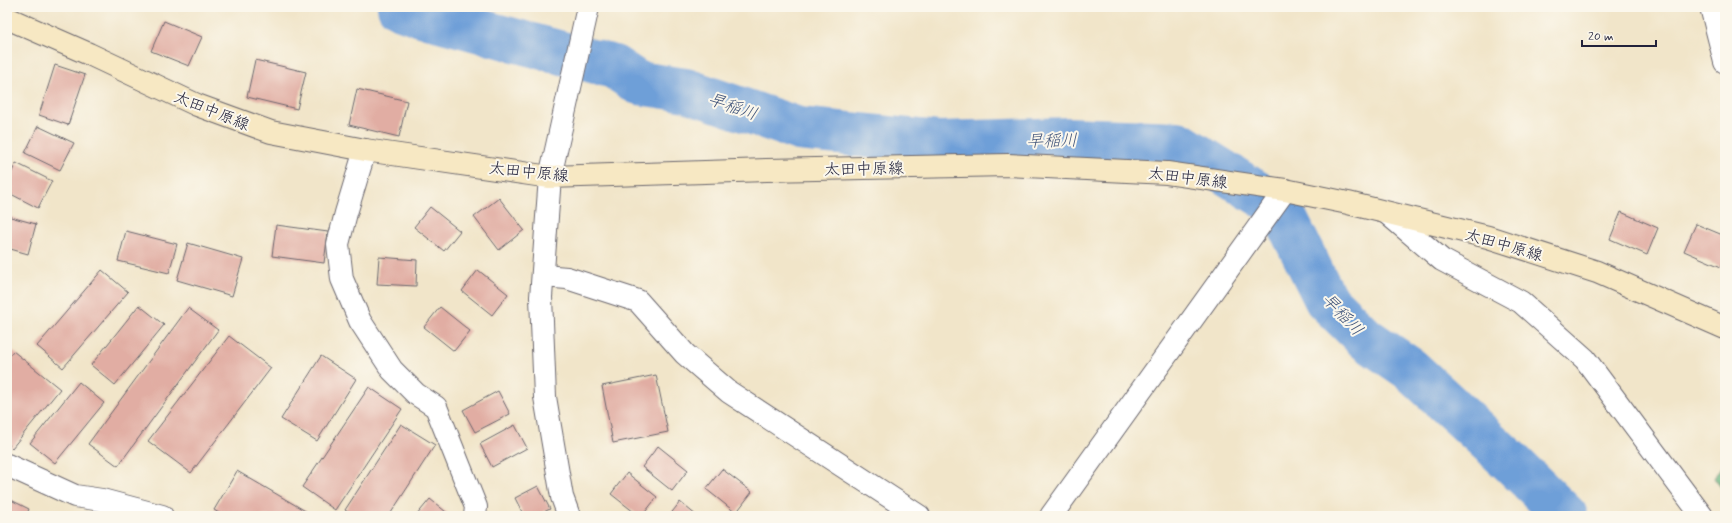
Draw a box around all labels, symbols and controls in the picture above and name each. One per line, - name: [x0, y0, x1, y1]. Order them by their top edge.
- scale bar: [1582, 22, 1656, 48]
- text: 20 m: [1588, 29, 1614, 45]
- street label: 太田中原線: [170, 87, 252, 136]
- water label: 早稲川: [705, 88, 760, 126]
- water label: 早稲川: [1026, 130, 1078, 152]
- street label: 太田中原線: [488, 158, 570, 187]
- street label: 太田中原線: [824, 158, 904, 181]
- street label: 太田中原線: [1147, 163, 1229, 194]
- street label: 太田中原線: [1462, 224, 1545, 267]
- water label: 早稲川: [1317, 289, 1368, 341]

